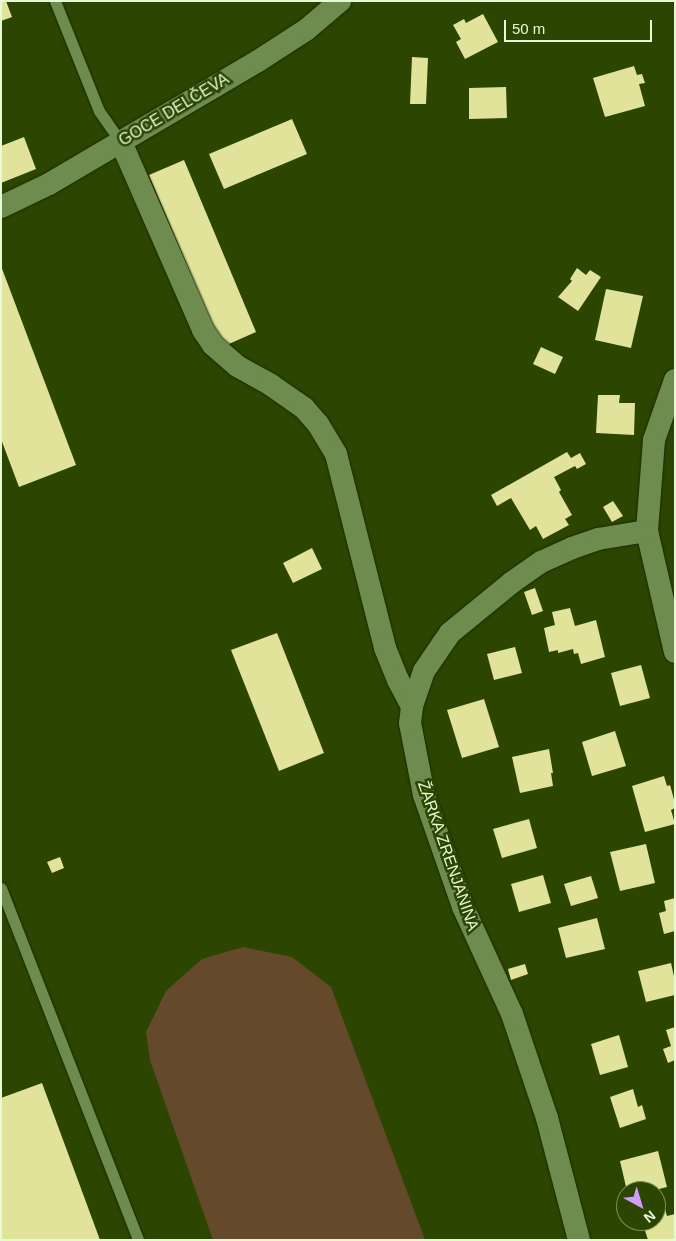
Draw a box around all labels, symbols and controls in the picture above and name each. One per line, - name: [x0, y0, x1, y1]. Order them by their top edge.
- scale bar: [506, 10, 654, 42]
- text: 50 m: [512, 20, 545, 37]
- street label: GOCE DELČEVA: [115, 70, 233, 150]
- street label: ŽARKA ZRENJANINA: [413, 778, 483, 934]
- north arrow: [616, 1181, 666, 1231]
- text: N: [641, 1207, 659, 1226]

